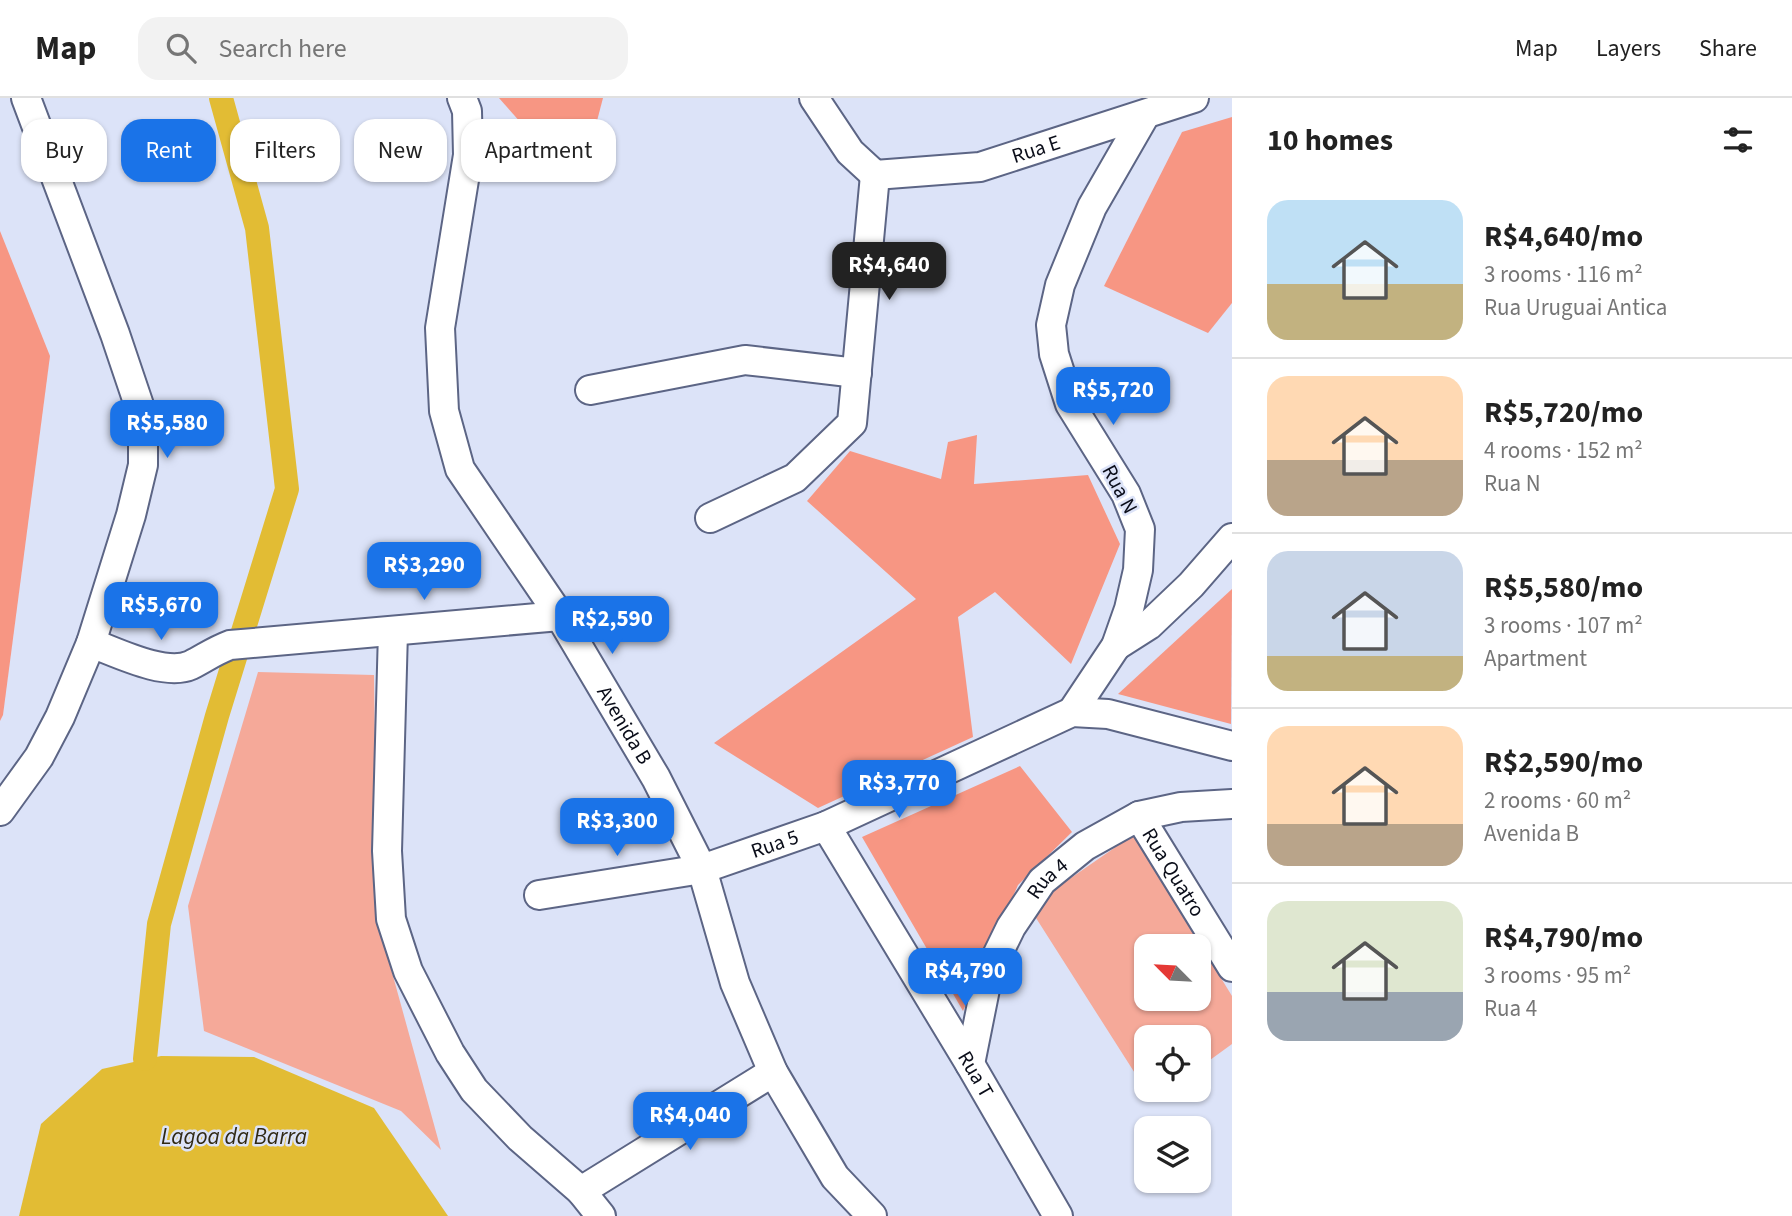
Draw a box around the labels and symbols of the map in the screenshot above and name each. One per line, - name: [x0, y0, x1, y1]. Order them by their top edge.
- street label: Rua E: [1008, 127, 1064, 171]
- pin: R$4,640: [824, 242, 954, 302]
- pin: R$5,720: [1048, 368, 1178, 427]
- pin: R$5,580: [102, 400, 232, 460]
- street label: Rua N: [1095, 459, 1145, 519]
- pin: R$3,290: [359, 542, 489, 602]
- pin: R$5,670: [96, 582, 226, 642]
- pin: R$2,590: [547, 596, 677, 656]
- street label: Avenida B: [590, 680, 660, 770]
- pin: R$3,770: [834, 760, 964, 820]
- pin: R$3,300: [552, 798, 682, 858]
- street label: Rua 5: [747, 822, 803, 866]
- street label: Rua Quatro: [1135, 822, 1212, 922]
- street label: Rua 4: [1019, 851, 1075, 905]
- north arrow: [1134, 934, 1211, 1012]
- pin: R$4,790: [900, 948, 1030, 1008]
- street label: Rua T: [950, 1045, 1001, 1103]
- pin: R$4,040: [625, 1093, 755, 1152]
- water label: Lagoa da Barra: [161, 1120, 307, 1153]

